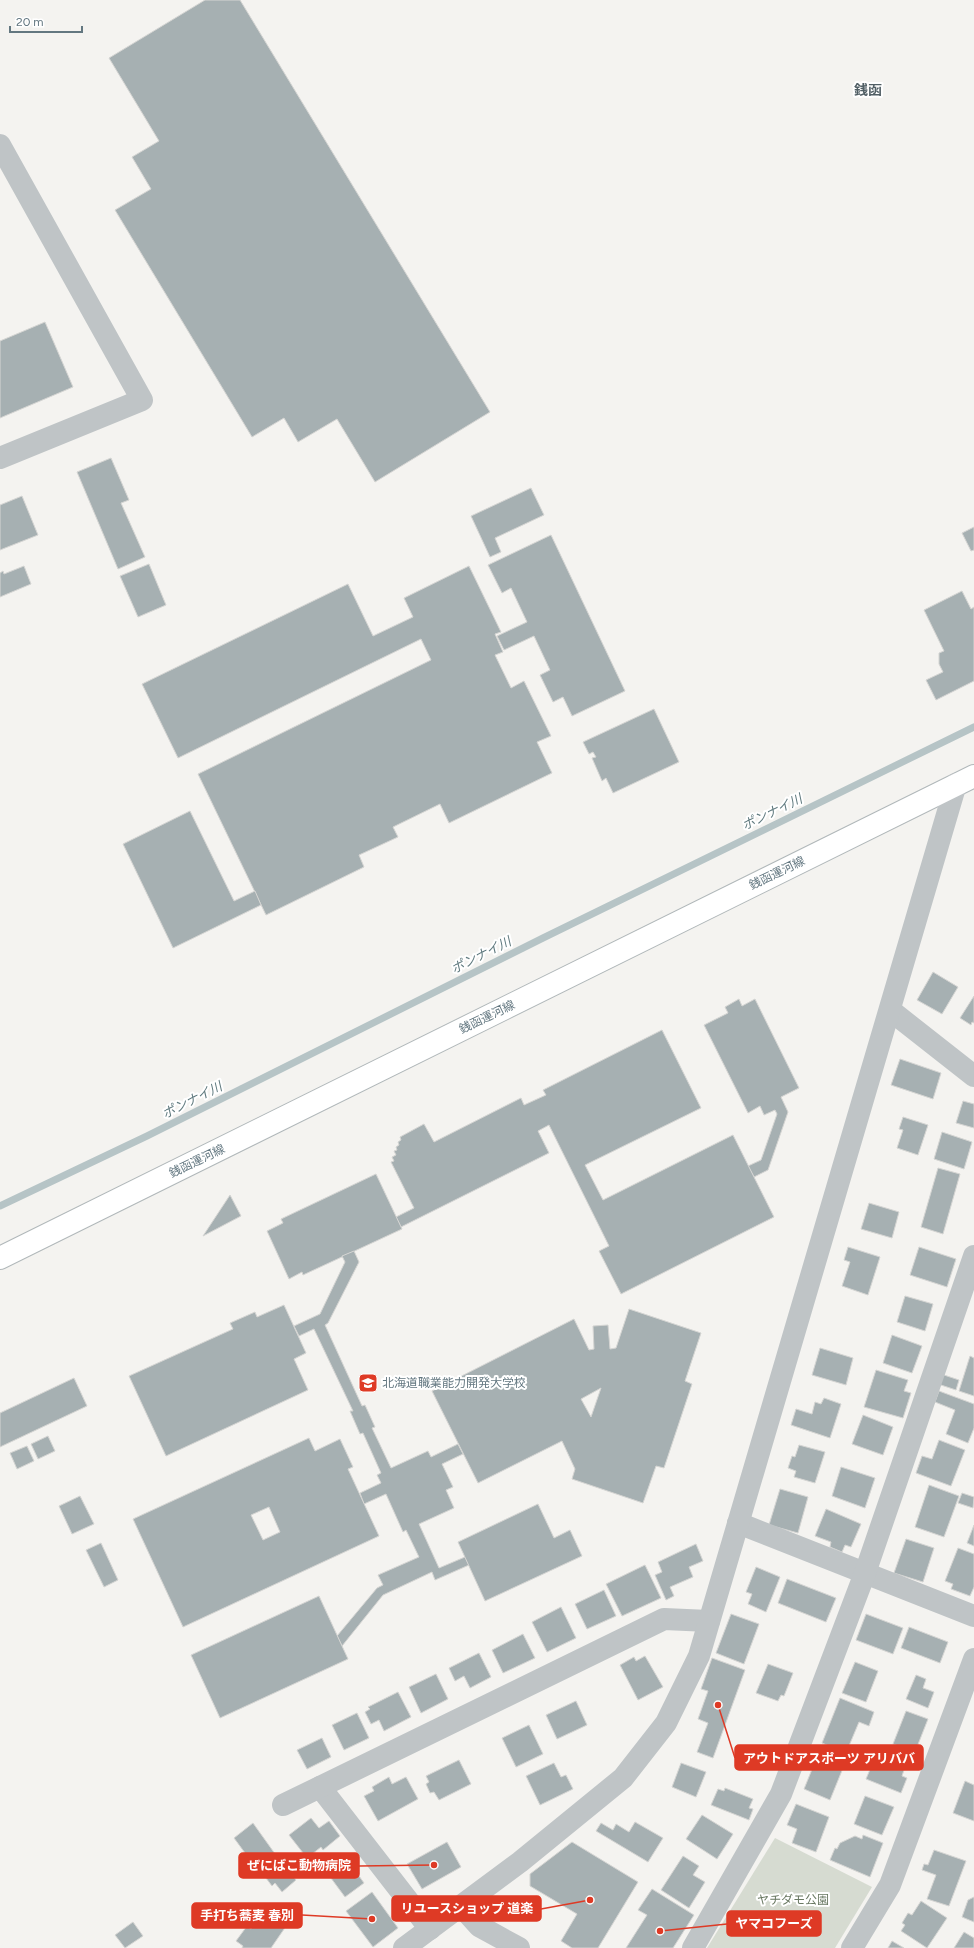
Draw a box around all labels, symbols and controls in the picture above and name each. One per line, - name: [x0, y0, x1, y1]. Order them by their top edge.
- scale bar: [10, 8, 82, 34]
- text: 20 m: [16, 15, 44, 29]
- district label: 銭函: [854, 82, 882, 99]
- water label: ポンナイ川: [739, 790, 806, 833]
- street label: 銭函運河線: [747, 854, 807, 892]
- water label: ポンナイ川: [449, 933, 515, 976]
- street label: 銭函運河線: [457, 998, 517, 1036]
- water label: ポンナイ川: [160, 1078, 226, 1121]
- street label: 銭函運河線: [167, 1142, 227, 1180]
- school or university icon: 北海道職業能力開発大学校: [357, 1372, 379, 1394]
- place label: 北海道職業能力開発大学校: [382, 1376, 526, 1390]
- callout: アウトドアスポーツ アリババ: [735, 1745, 923, 1770]
- text: アウトドアスポーツ アリババ: [743, 1751, 915, 1766]
- callout: ぜにばこ動物病院: [239, 1853, 359, 1878]
- text: ぜにばこ動物病院: [247, 1858, 351, 1873]
- park label: ヤチダモ公園: [757, 1893, 829, 1907]
- callout: リユースショップ 道楽: [392, 1896, 541, 1921]
- text: リユースショップ 道楽: [401, 1901, 533, 1916]
- callout: 手打ち蕎麦 春別: [192, 1903, 302, 1928]
- text: 手打ち蕎麦 春別: [200, 1908, 294, 1923]
- callout: ヤマコフーズ: [727, 1911, 821, 1936]
- text: ヤマコフーズ: [735, 1916, 813, 1931]

